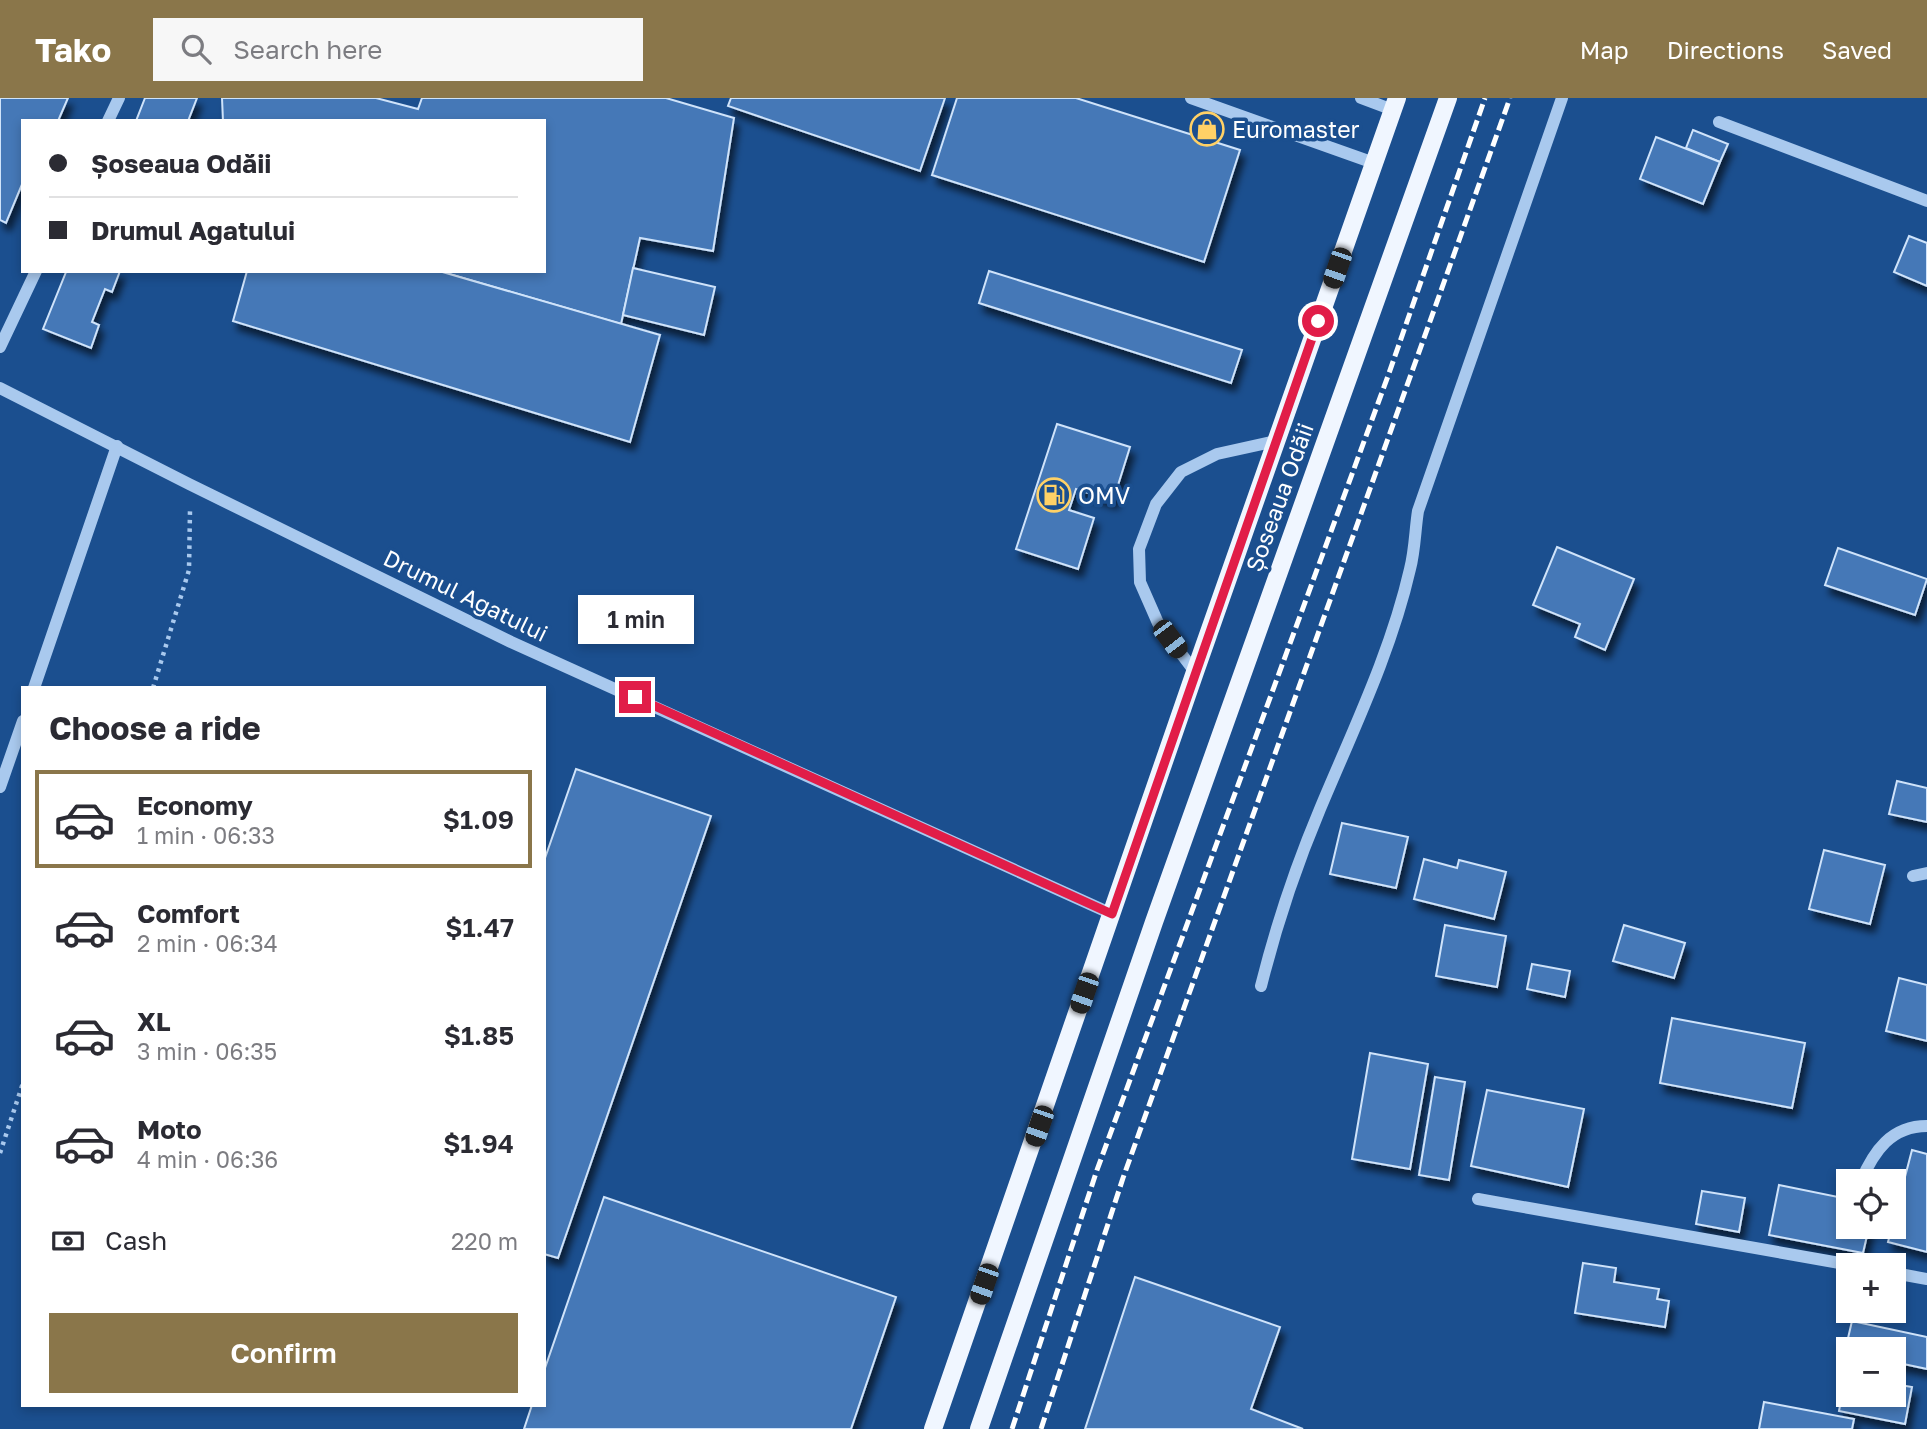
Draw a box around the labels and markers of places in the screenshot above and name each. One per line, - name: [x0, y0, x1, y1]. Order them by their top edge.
- shop icon: Euromaster: [1188, 110, 1226, 148]
- place label: Euromaster: [1232, 115, 1360, 143]
- fuel station icon: OMV: [1035, 476, 1073, 514]
- place label: OMV: [1078, 481, 1130, 509]

